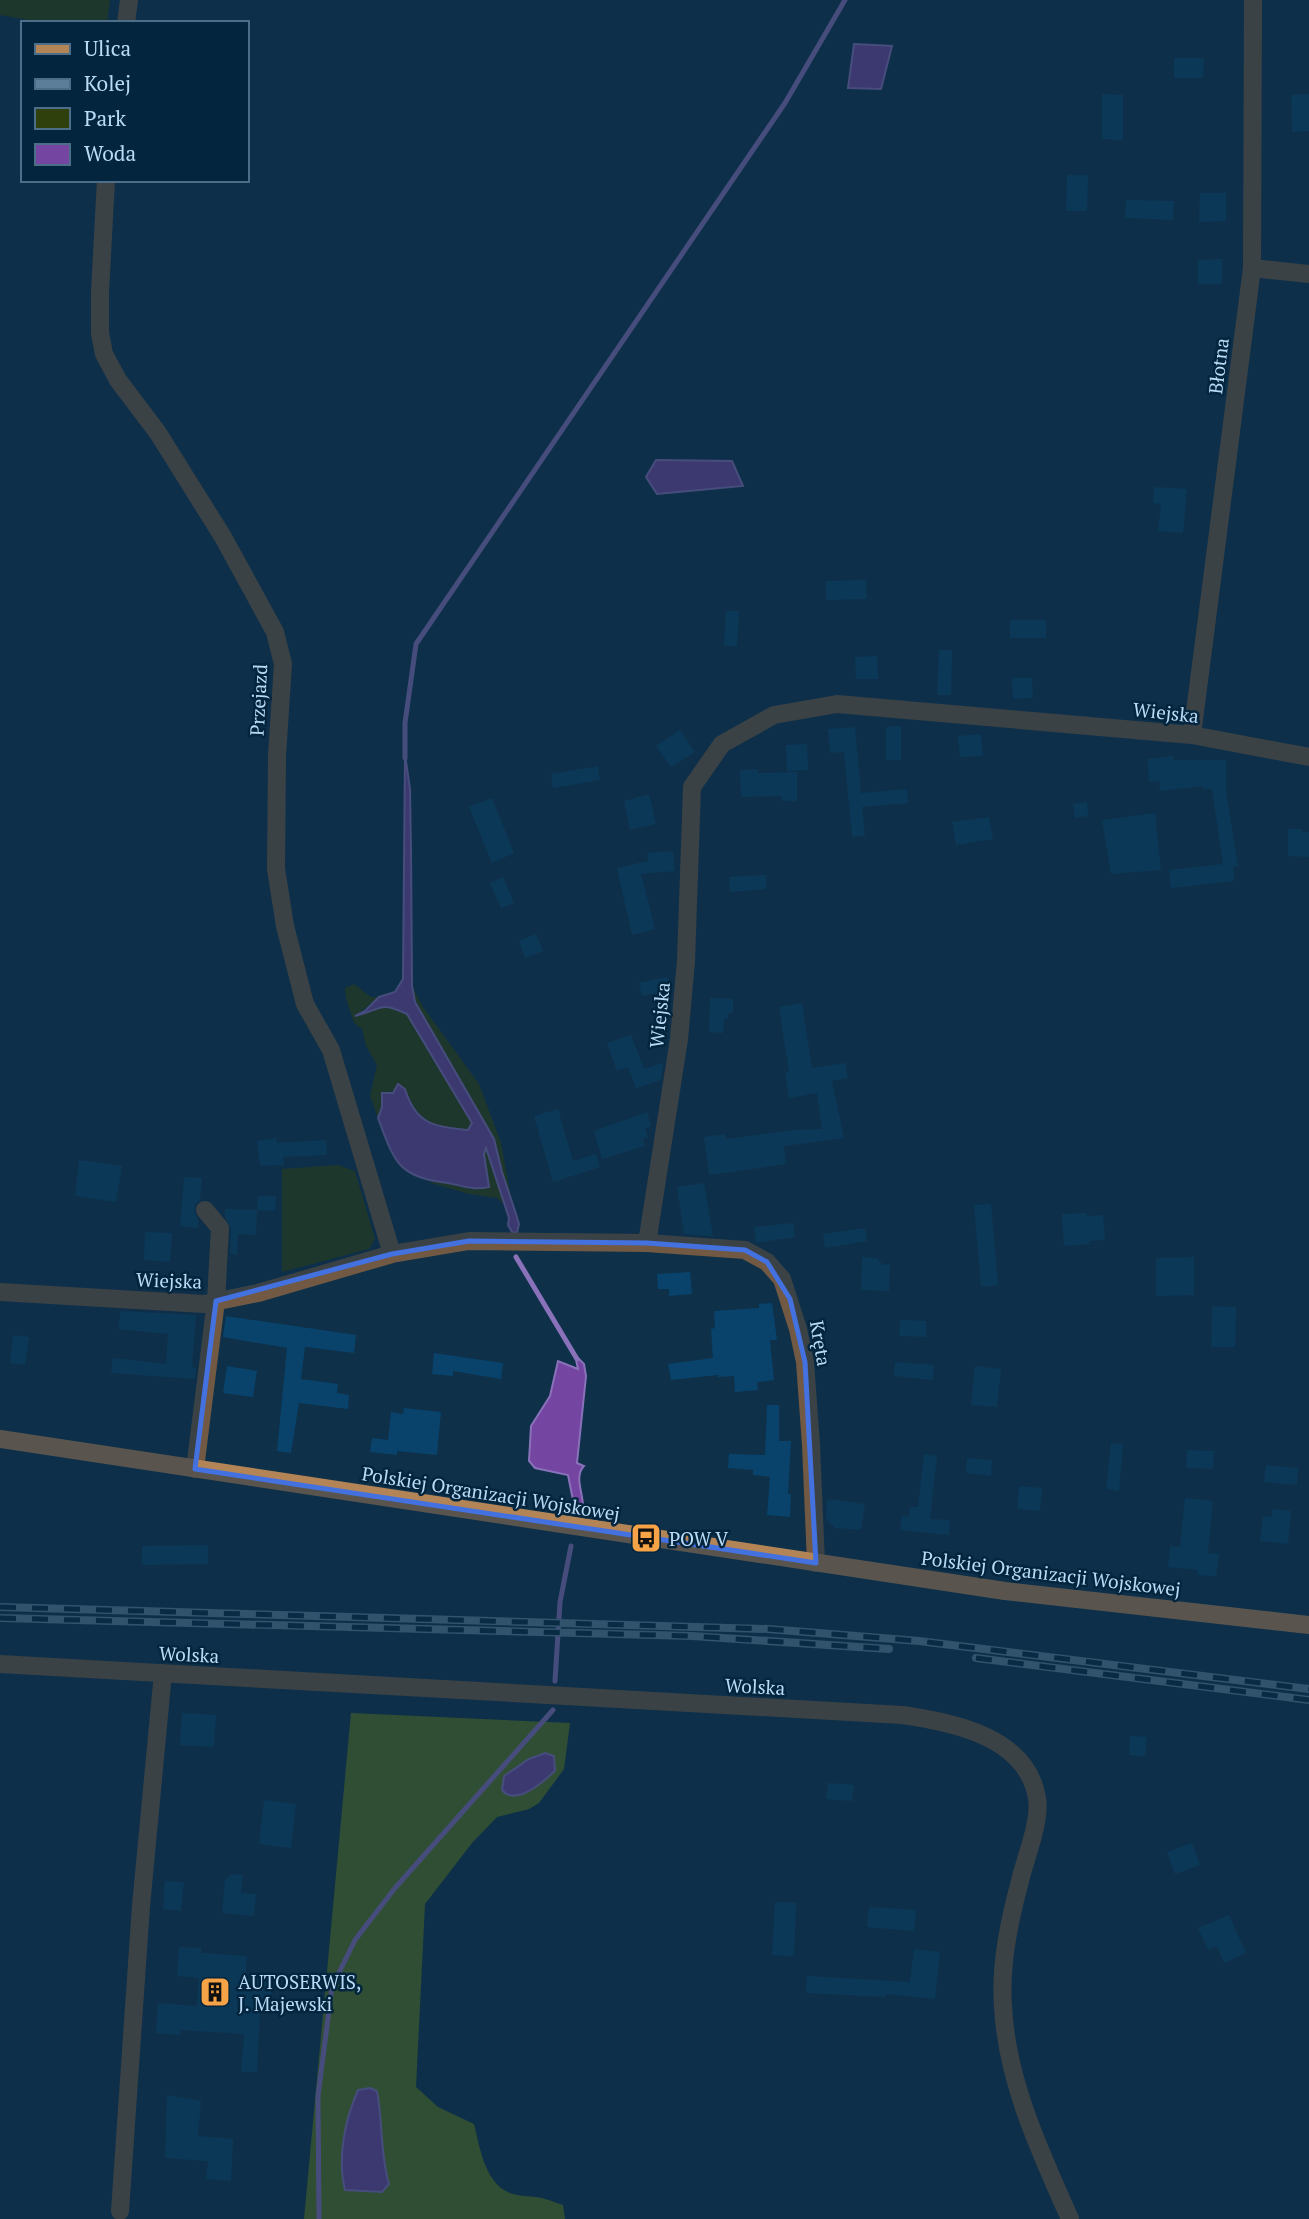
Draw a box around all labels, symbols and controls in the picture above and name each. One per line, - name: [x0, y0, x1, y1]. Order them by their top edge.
- legend: [21, 21, 248, 182]
- text: Ulica: [84, 34, 132, 62]
- text: Kolej: [84, 69, 131, 97]
- text: Park: [84, 104, 126, 132]
- text: Woda: [84, 139, 137, 167]
- street label: Błotna: [1202, 336, 1234, 395]
- street label: Przejazd: [244, 663, 272, 737]
- street label: Wiejska: [1132, 696, 1201, 728]
- street label: Wiejska: [643, 980, 675, 1049]
- street label: Wiejska: [136, 1266, 203, 1294]
- street label: Kręta: [805, 1318, 837, 1368]
- street label: Polskiej Organizacji Wojskowej: [360, 1460, 622, 1526]
- bus stop icon: POW V: [629, 1521, 663, 1555]
- place label: POW V: [669, 1526, 728, 1551]
- street label: Polskiej Organizacji Wojskowej: [920, 1545, 1182, 1601]
- street label: Wolska: [158, 1640, 220, 1668]
- street label: Wolska: [724, 1672, 786, 1700]
- place label: AUTOSERWIS, J. Majewski: [238, 1969, 361, 2016]
- building icon: AUTOSERWIS, J. Majewski: [198, 1975, 232, 2009]

